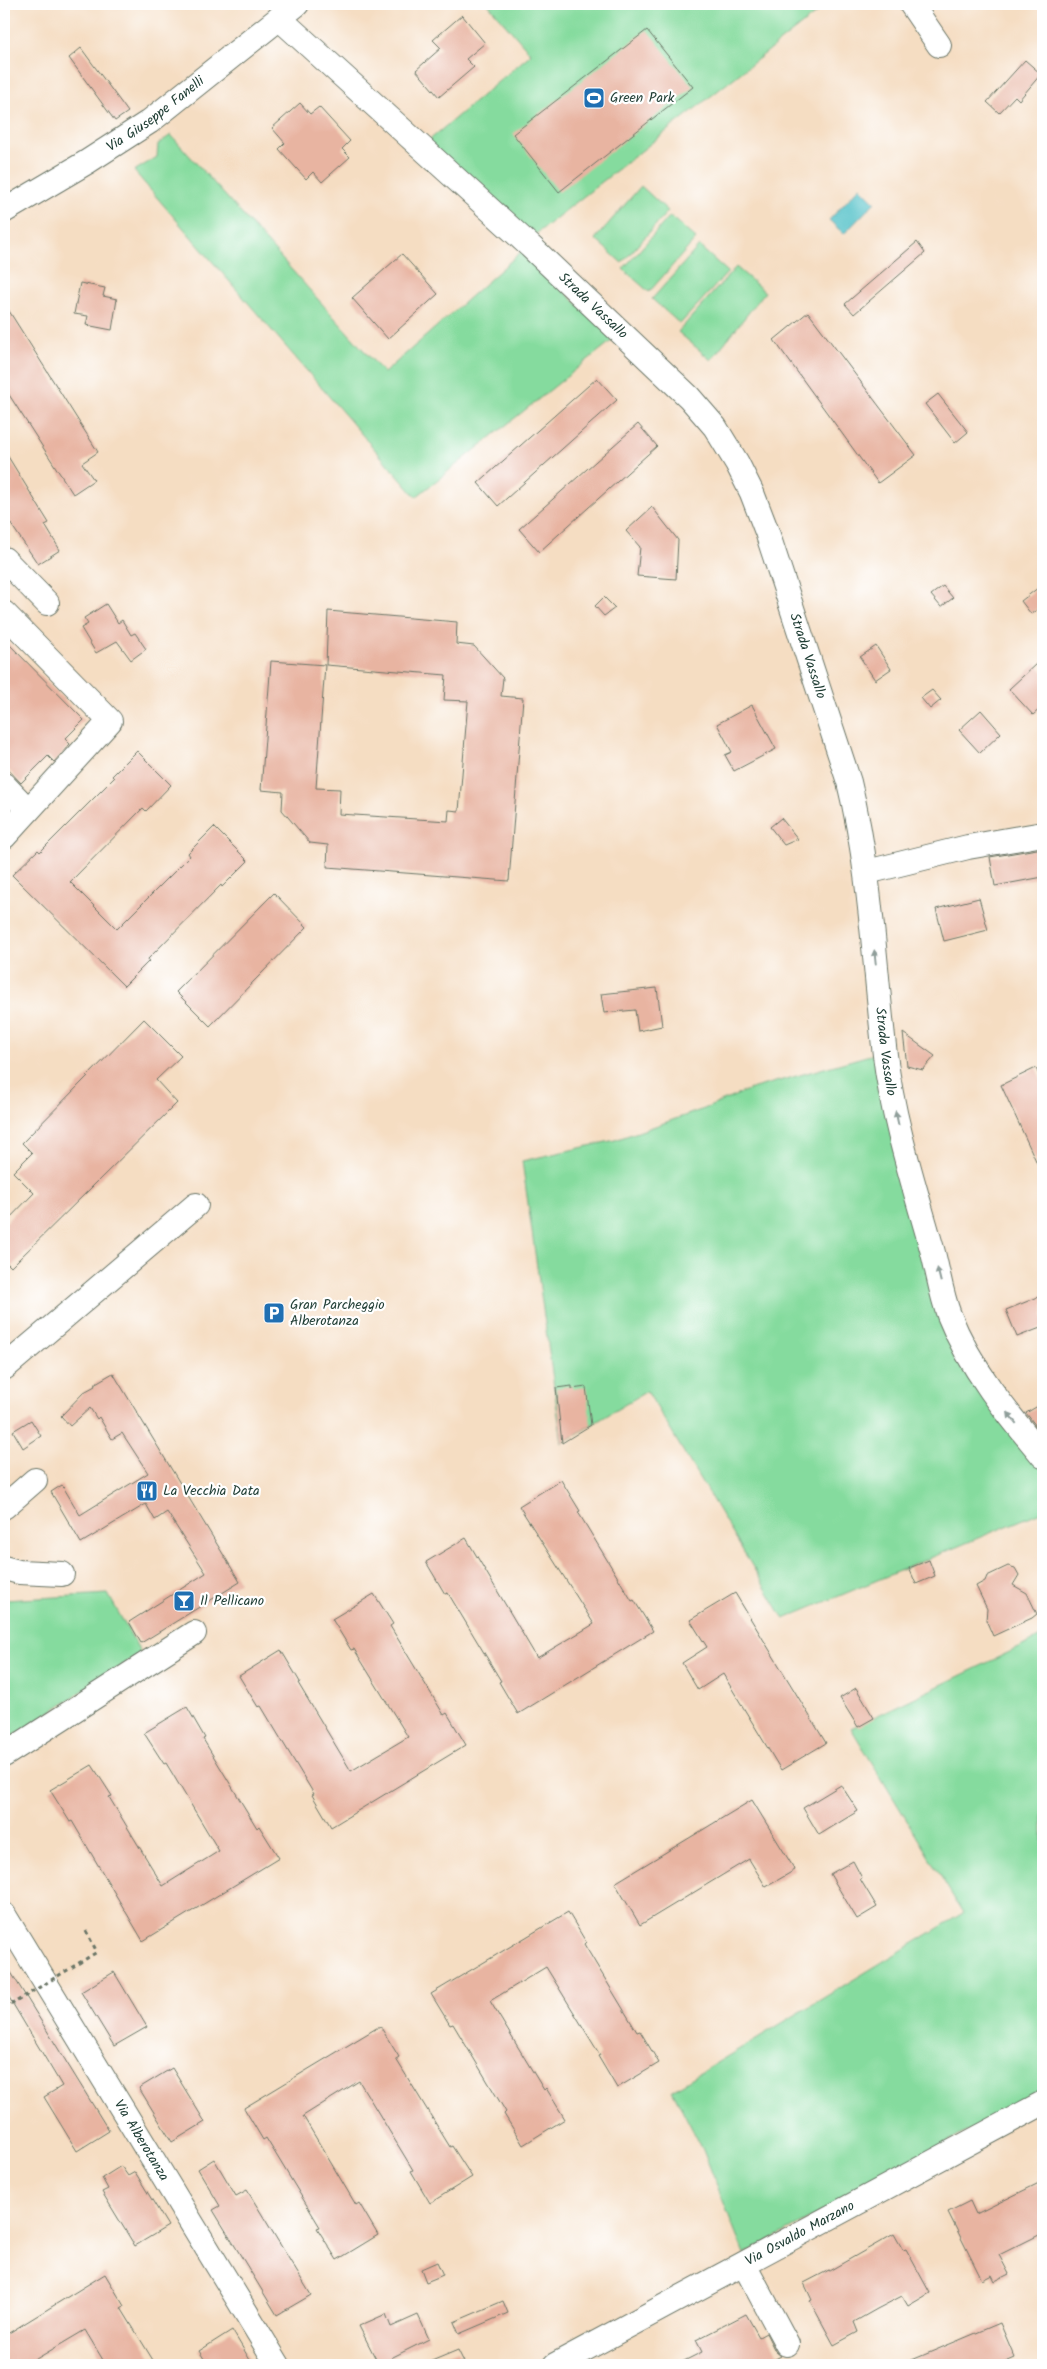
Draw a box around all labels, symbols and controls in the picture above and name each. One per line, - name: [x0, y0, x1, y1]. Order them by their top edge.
- street label: Via Giuseppe Fanelli: [102, 70, 210, 158]
- sports icon: Green Park: [582, 86, 606, 110]
- place label: Green Park: [610, 87, 675, 109]
- street label: Strada Vassallo: [553, 267, 633, 344]
- street label: Strada Vassallo: [783, 610, 832, 702]
- one-way arrow: [871, 949, 879, 965]
- street label: Strada Vassallo: [869, 1006, 902, 1098]
- one-way arrow: [892, 1110, 900, 1126]
- one-way arrow: [935, 1268, 943, 1283]
- place label: Gran Parcheggio Alberotanza: [290, 1294, 385, 1332]
- parking icon: Gran Parcheggio Alberotanza: [262, 1301, 286, 1325]
- one-way arrow: [1007, 1412, 1017, 1425]
- restaurant icon: La Vecchia Data: [135, 1479, 159, 1503]
- place label: La Vecchia Data: [163, 1480, 260, 1502]
- bar icon: Il Pellicano: [172, 1589, 196, 1613]
- place label: Il Pellicano: [200, 1590, 264, 1612]
- street label: Via Alberotanza: [108, 2096, 175, 2185]
- street label: Via Osvaldo Marzano: [741, 2195, 859, 2272]

